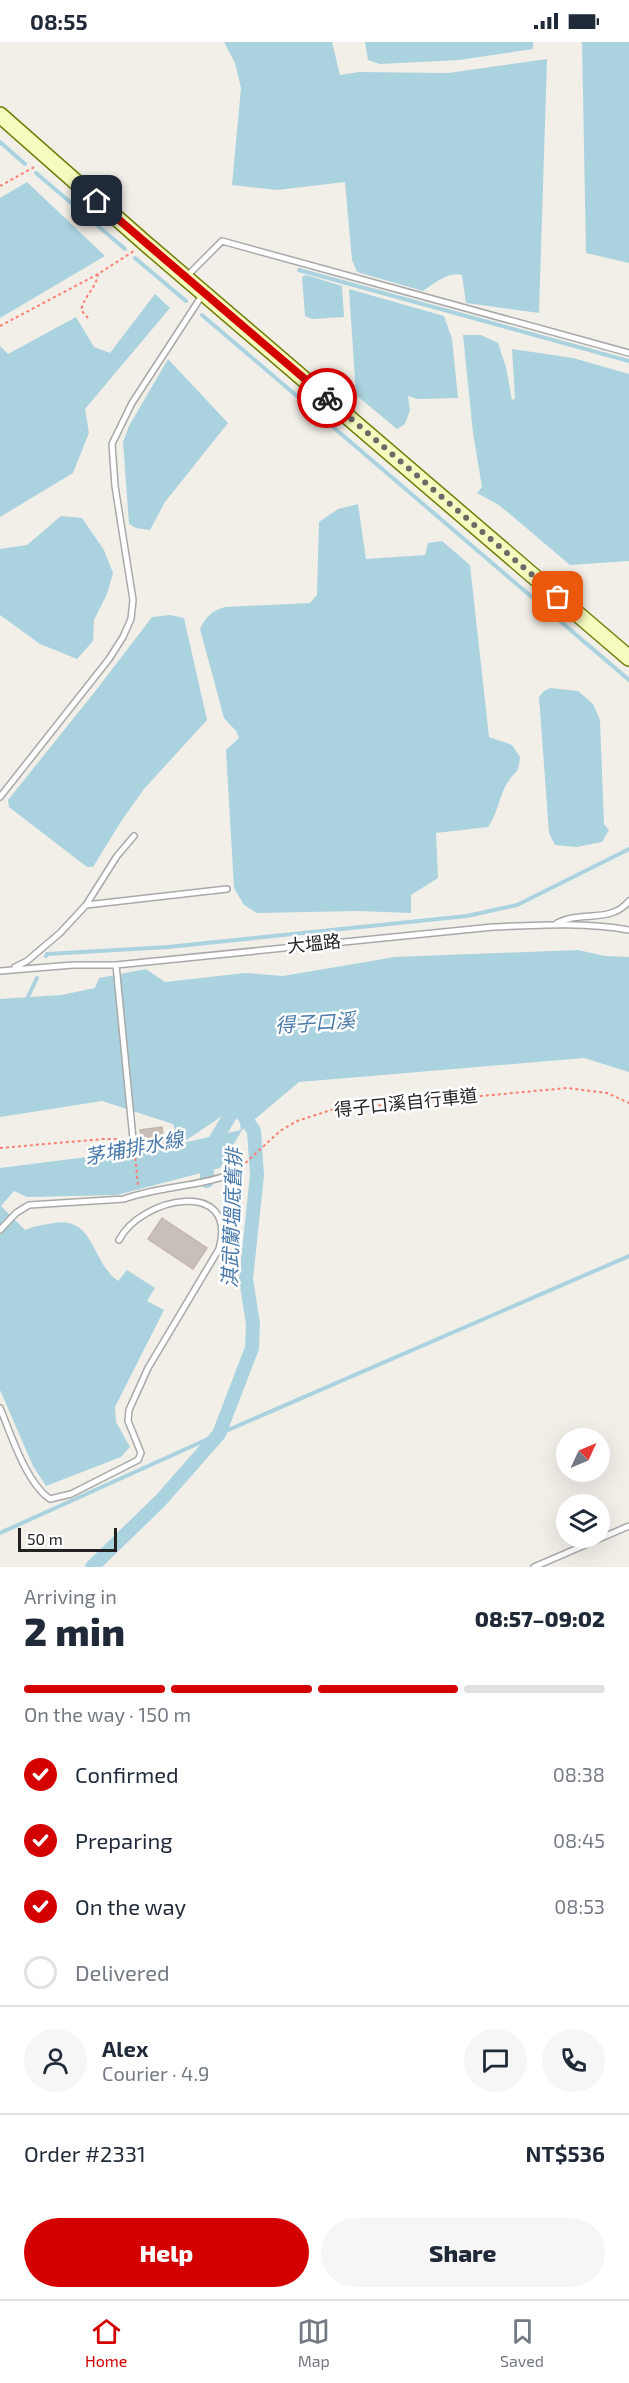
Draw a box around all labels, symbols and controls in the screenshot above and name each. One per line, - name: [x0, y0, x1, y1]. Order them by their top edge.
- text: 08:55: [30, 8, 88, 34]
- pin: [71, 175, 122, 226]
- icon: home: [80, 184, 113, 217]
- courier: [297, 368, 357, 428]
- icon: bike: [311, 382, 344, 415]
- pin: [532, 571, 583, 622]
- icon: bag: [541, 580, 574, 613]
- street label: 大塭路: [286, 929, 342, 957]
- water label: 得子口溪: [274, 1007, 359, 1037]
- street label: 得子口溪自行車道: [333, 1084, 479, 1120]
- water label: 茅埔排水線: [82, 1125, 187, 1168]
- water label: 淇武蘭塭底舊排: [217, 1145, 246, 1288]
- north arrow: [556, 1428, 610, 1482]
- map controls: [556, 1428, 610, 1548]
- button: layers: [556, 1494, 610, 1548]
- scale bar: [18, 1525, 117, 1552]
- text: 50 m: [27, 1529, 63, 1548]
- text: Arriving in: [24, 1584, 117, 1608]
- text: 08:57–09:02: [475, 1605, 605, 1631]
- text: 2 min: [24, 1607, 125, 1654]
- text: On the way · 150 m: [24, 1702, 191, 1726]
- icon: check: [24, 1758, 57, 1791]
- text: Confirmed: [75, 1761, 179, 1787]
- text: 08:38: [553, 1762, 605, 1786]
- icon: check: [24, 1824, 57, 1857]
- text: Preparing: [75, 1827, 173, 1853]
- text: 08:45: [553, 1828, 605, 1852]
- icon: check: [24, 1890, 57, 1923]
- text: On the way: [75, 1893, 186, 1919]
- text: 08:53: [554, 1894, 605, 1918]
- text: Delivered: [75, 1959, 170, 1985]
- button: person: [24, 2029, 87, 2092]
- button: chat: [464, 2029, 527, 2092]
- button: phone: [542, 2029, 605, 2092]
- text: Alex: [102, 2035, 148, 2061]
- text: Courier · 4.9: [102, 2061, 209, 2085]
- text: Order #2331: [24, 2140, 146, 2166]
- text: NT$536: [526, 2140, 605, 2166]
- button: Help: [24, 2218, 309, 2287]
- button: Share: [321, 2218, 605, 2287]
- tab: Home: [85, 2315, 127, 2370]
- tab: Map: [297, 2315, 330, 2370]
- tab: Saved: [500, 2315, 544, 2370]

